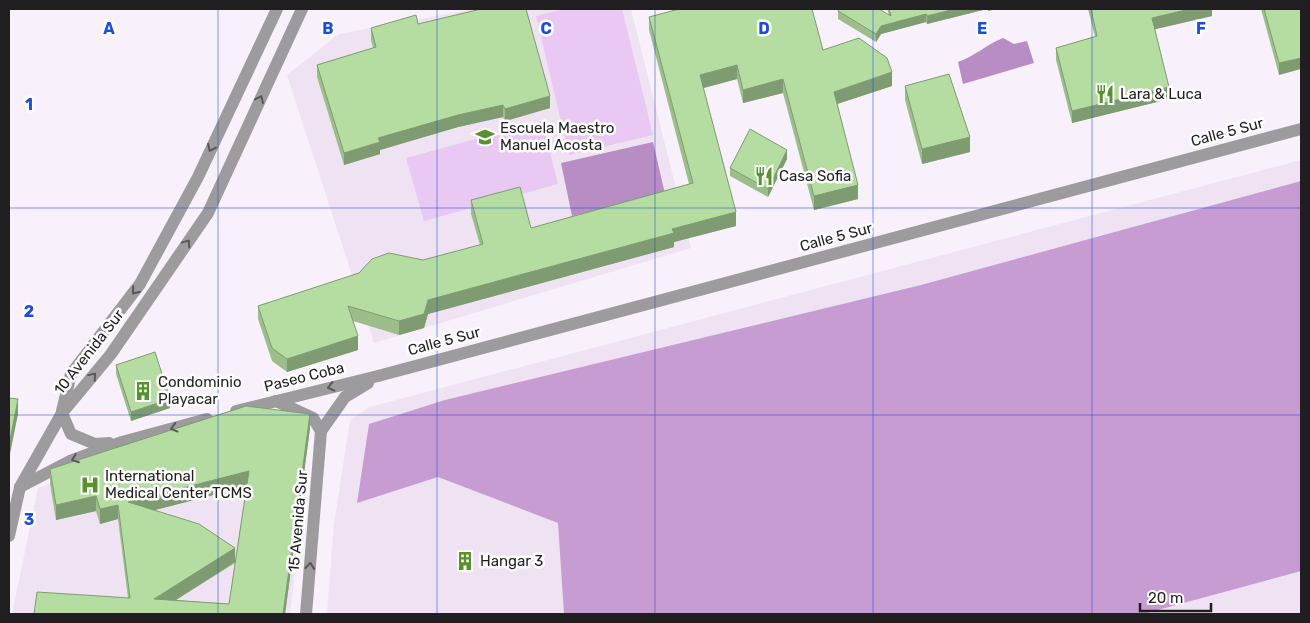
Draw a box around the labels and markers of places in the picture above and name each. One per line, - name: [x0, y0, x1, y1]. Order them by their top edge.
- restaurant icon: Lara & Luca: [1094, 83, 1116, 105]
- place label: Lara & Luca: [1120, 85, 1202, 103]
- place label: Escuela Maestro Manuel Acosta: [500, 119, 614, 154]
- school or university icon: Escuela Maestro Manuel Acosta: [474, 126, 496, 148]
- restaurant icon: Casa Sofia: [753, 165, 775, 187]
- place label: Casa Sofia: [779, 167, 851, 185]
- place label: Condominio Playacar: [158, 373, 242, 408]
- building icon: Condominio Playacar: [132, 380, 154, 402]
- place label: International Medical Center TCMS: [105, 467, 252, 502]
- hospital icon: International Medical Center TCMS: [79, 474, 101, 496]
- building icon: Hangar 3: [454, 550, 476, 572]
- place label: Hangar 3: [480, 552, 543, 570]

